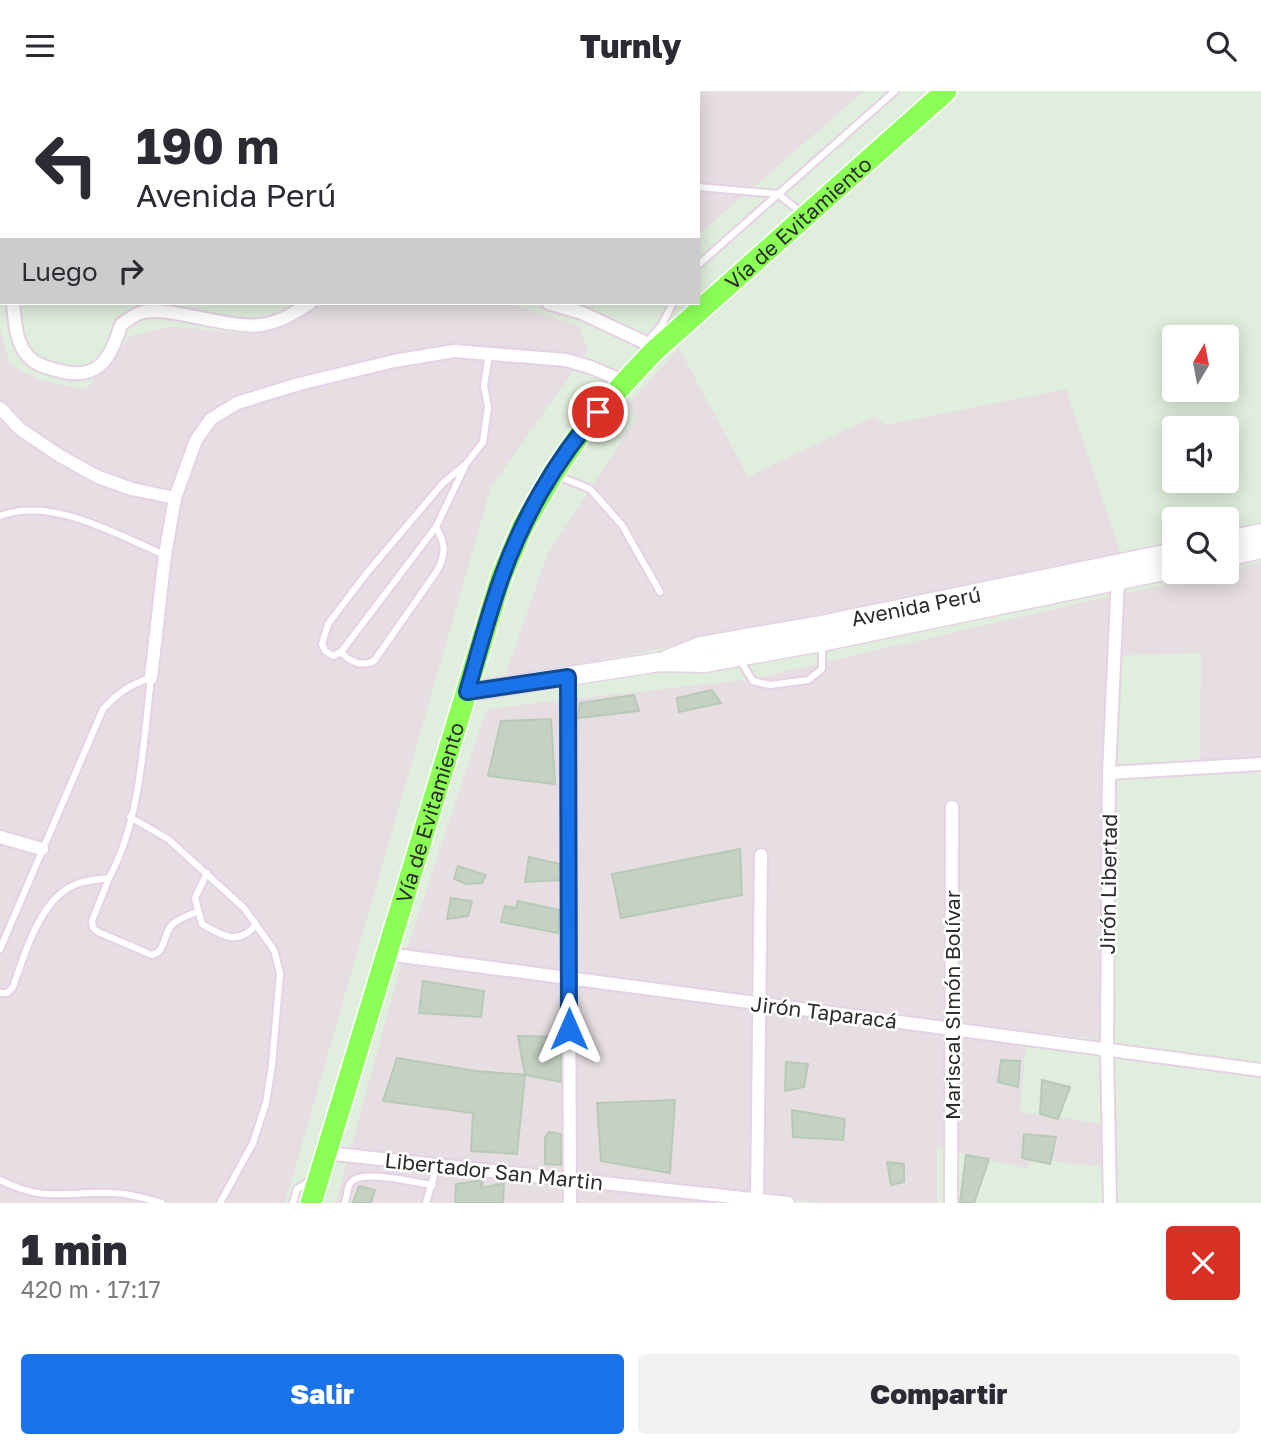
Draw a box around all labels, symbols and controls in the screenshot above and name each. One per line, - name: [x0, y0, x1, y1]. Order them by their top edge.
- icon: menu: [21, 27, 59, 65]
- text: Turnly: [580, 27, 681, 65]
- icon: search: [1202, 27, 1240, 65]
- text: 190 m: [136, 116, 279, 175]
- icon: left: [21, 119, 112, 210]
- street label: Vía de Evitamiento: [719, 151, 877, 295]
- text: Avenida Perú: [136, 176, 336, 214]
- icon: right: [112, 252, 150, 290]
- text: Luego: [21, 256, 98, 287]
- north arrow: [1162, 325, 1239, 403]
- map controls: [1162, 325, 1239, 584]
- pin: [568, 382, 628, 442]
- icon: arrive: [579, 393, 617, 431]
- button: sound: [1162, 416, 1239, 493]
- button: search: [1162, 507, 1239, 584]
- street label: Avenida Perú: [849, 581, 983, 631]
- street label: Vía de Evitamiento: [390, 719, 469, 906]
- street label: Jirón Libertad: [1094, 814, 1122, 954]
- street label: Mariscal SImón Bolívar: [939, 890, 965, 1120]
- street label: Jirón Taparacá: [749, 990, 899, 1034]
- position arrow: [532, 992, 606, 1066]
- street label: Libertador San Martin: [384, 1147, 604, 1195]
- text: 1 min: [21, 1224, 128, 1274]
- button: close: [1166, 1226, 1240, 1300]
- text: 420 m · 17:17: [21, 1275, 161, 1303]
- button: Salir: [21, 1354, 624, 1434]
- button: Compartir: [638, 1354, 1240, 1434]

